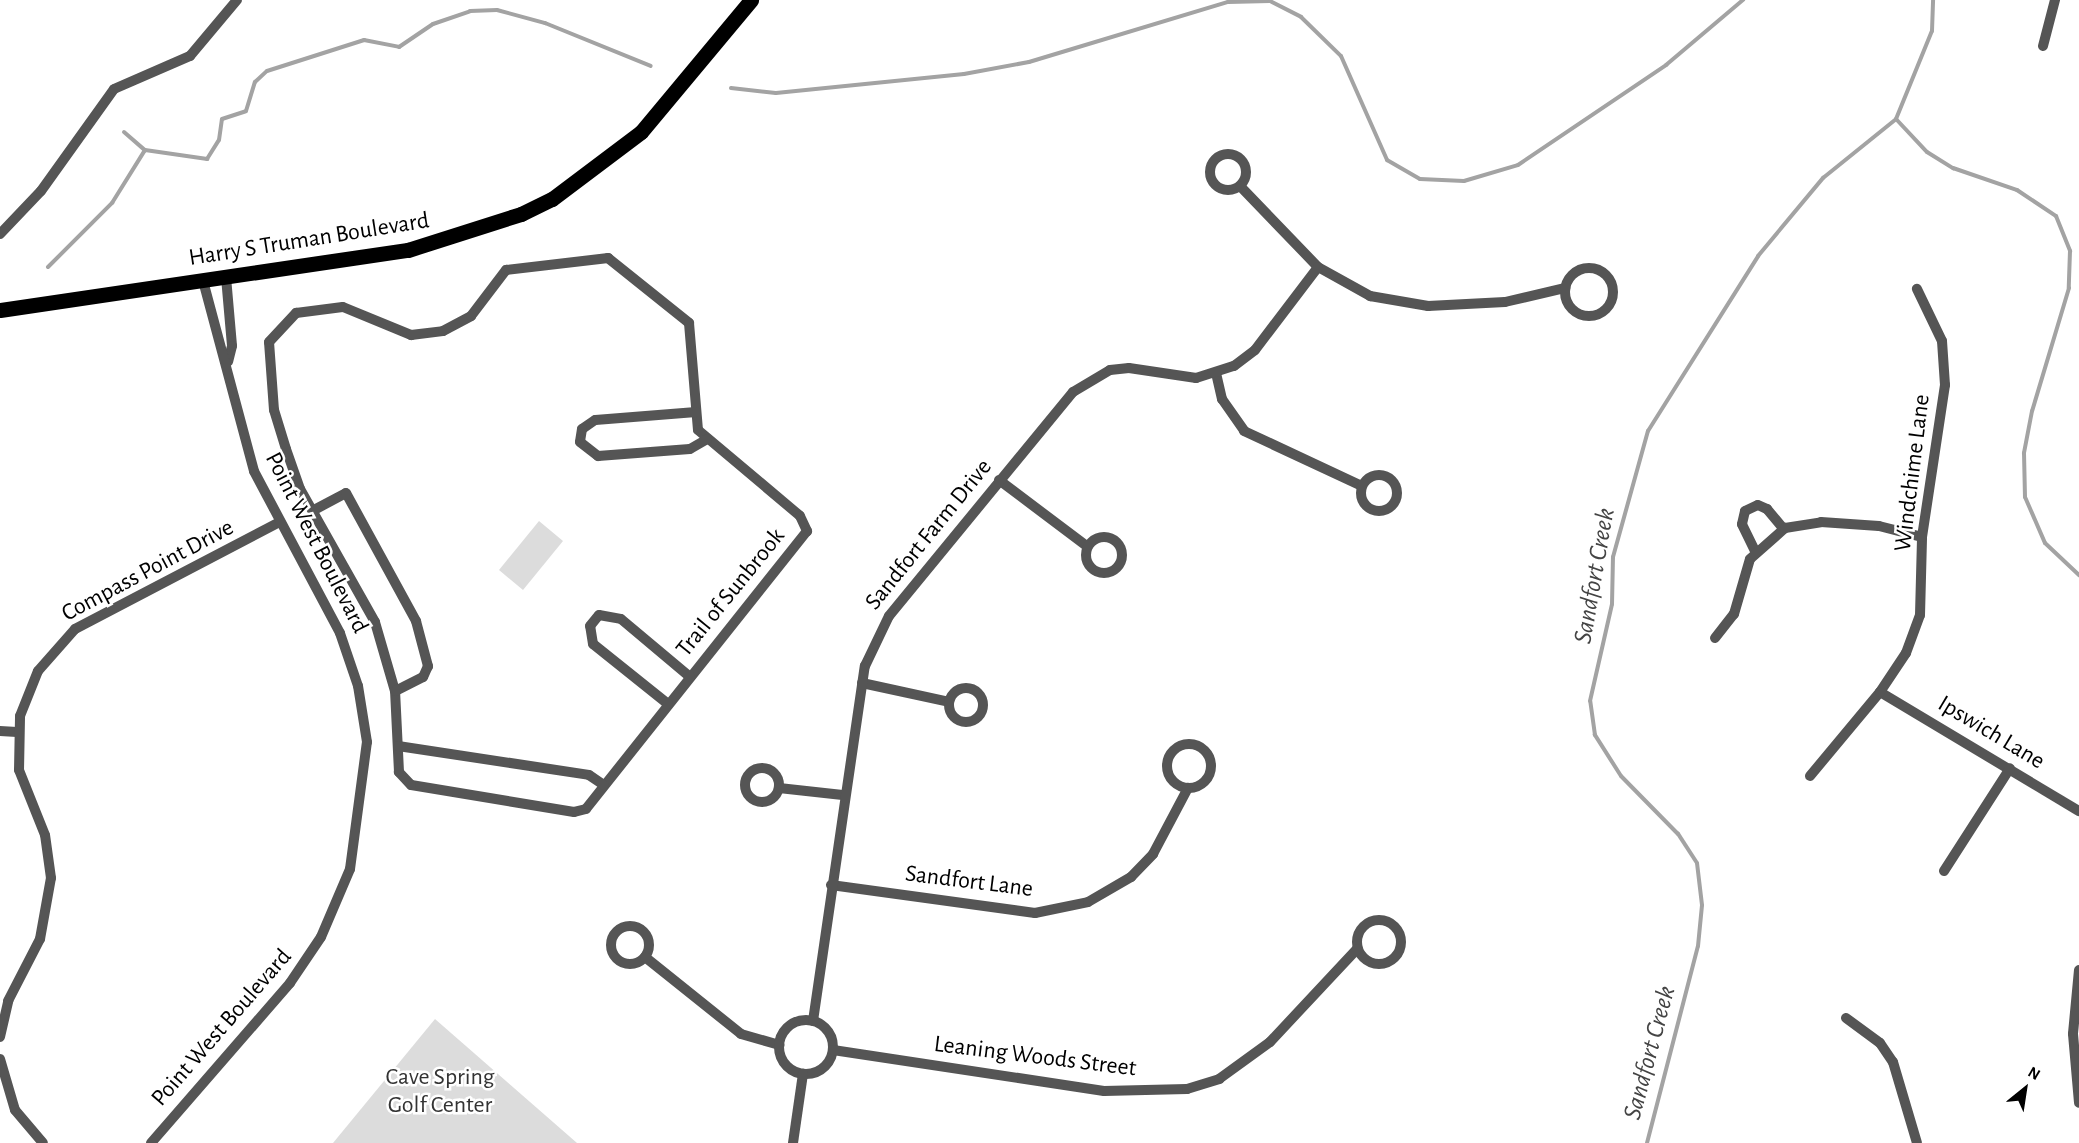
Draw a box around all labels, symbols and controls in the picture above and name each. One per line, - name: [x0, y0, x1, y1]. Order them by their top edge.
- street label: Harry S Truman Boulevard: [187, 207, 431, 273]
- street label: Windchime Lane: [1889, 393, 1937, 553]
- street label: Point West Boulevard: [258, 448, 374, 638]
- street label: Sandfort Farm Drive: [859, 454, 999, 616]
- water label: Sandfort Creek: [1568, 506, 1622, 646]
- street label: Compass Point Drive: [57, 514, 239, 628]
- street label: Trail of Sunbrook: [670, 523, 792, 663]
- street label: Ipswich Lane: [1932, 690, 2050, 776]
- street label: Sandfort Lane: [903, 860, 1035, 904]
- street label: Point West Boulevard: [146, 943, 298, 1113]
- water label: Sandfort Creek: [1617, 983, 1683, 1123]
- street label: Leaning Woods Street: [932, 1030, 1138, 1084]
- north arrow: [1995, 1059, 2055, 1119]
- park label: Cave Spring Golf Center: [385, 1064, 495, 1120]
- text: N: [2025, 1064, 2043, 1083]

